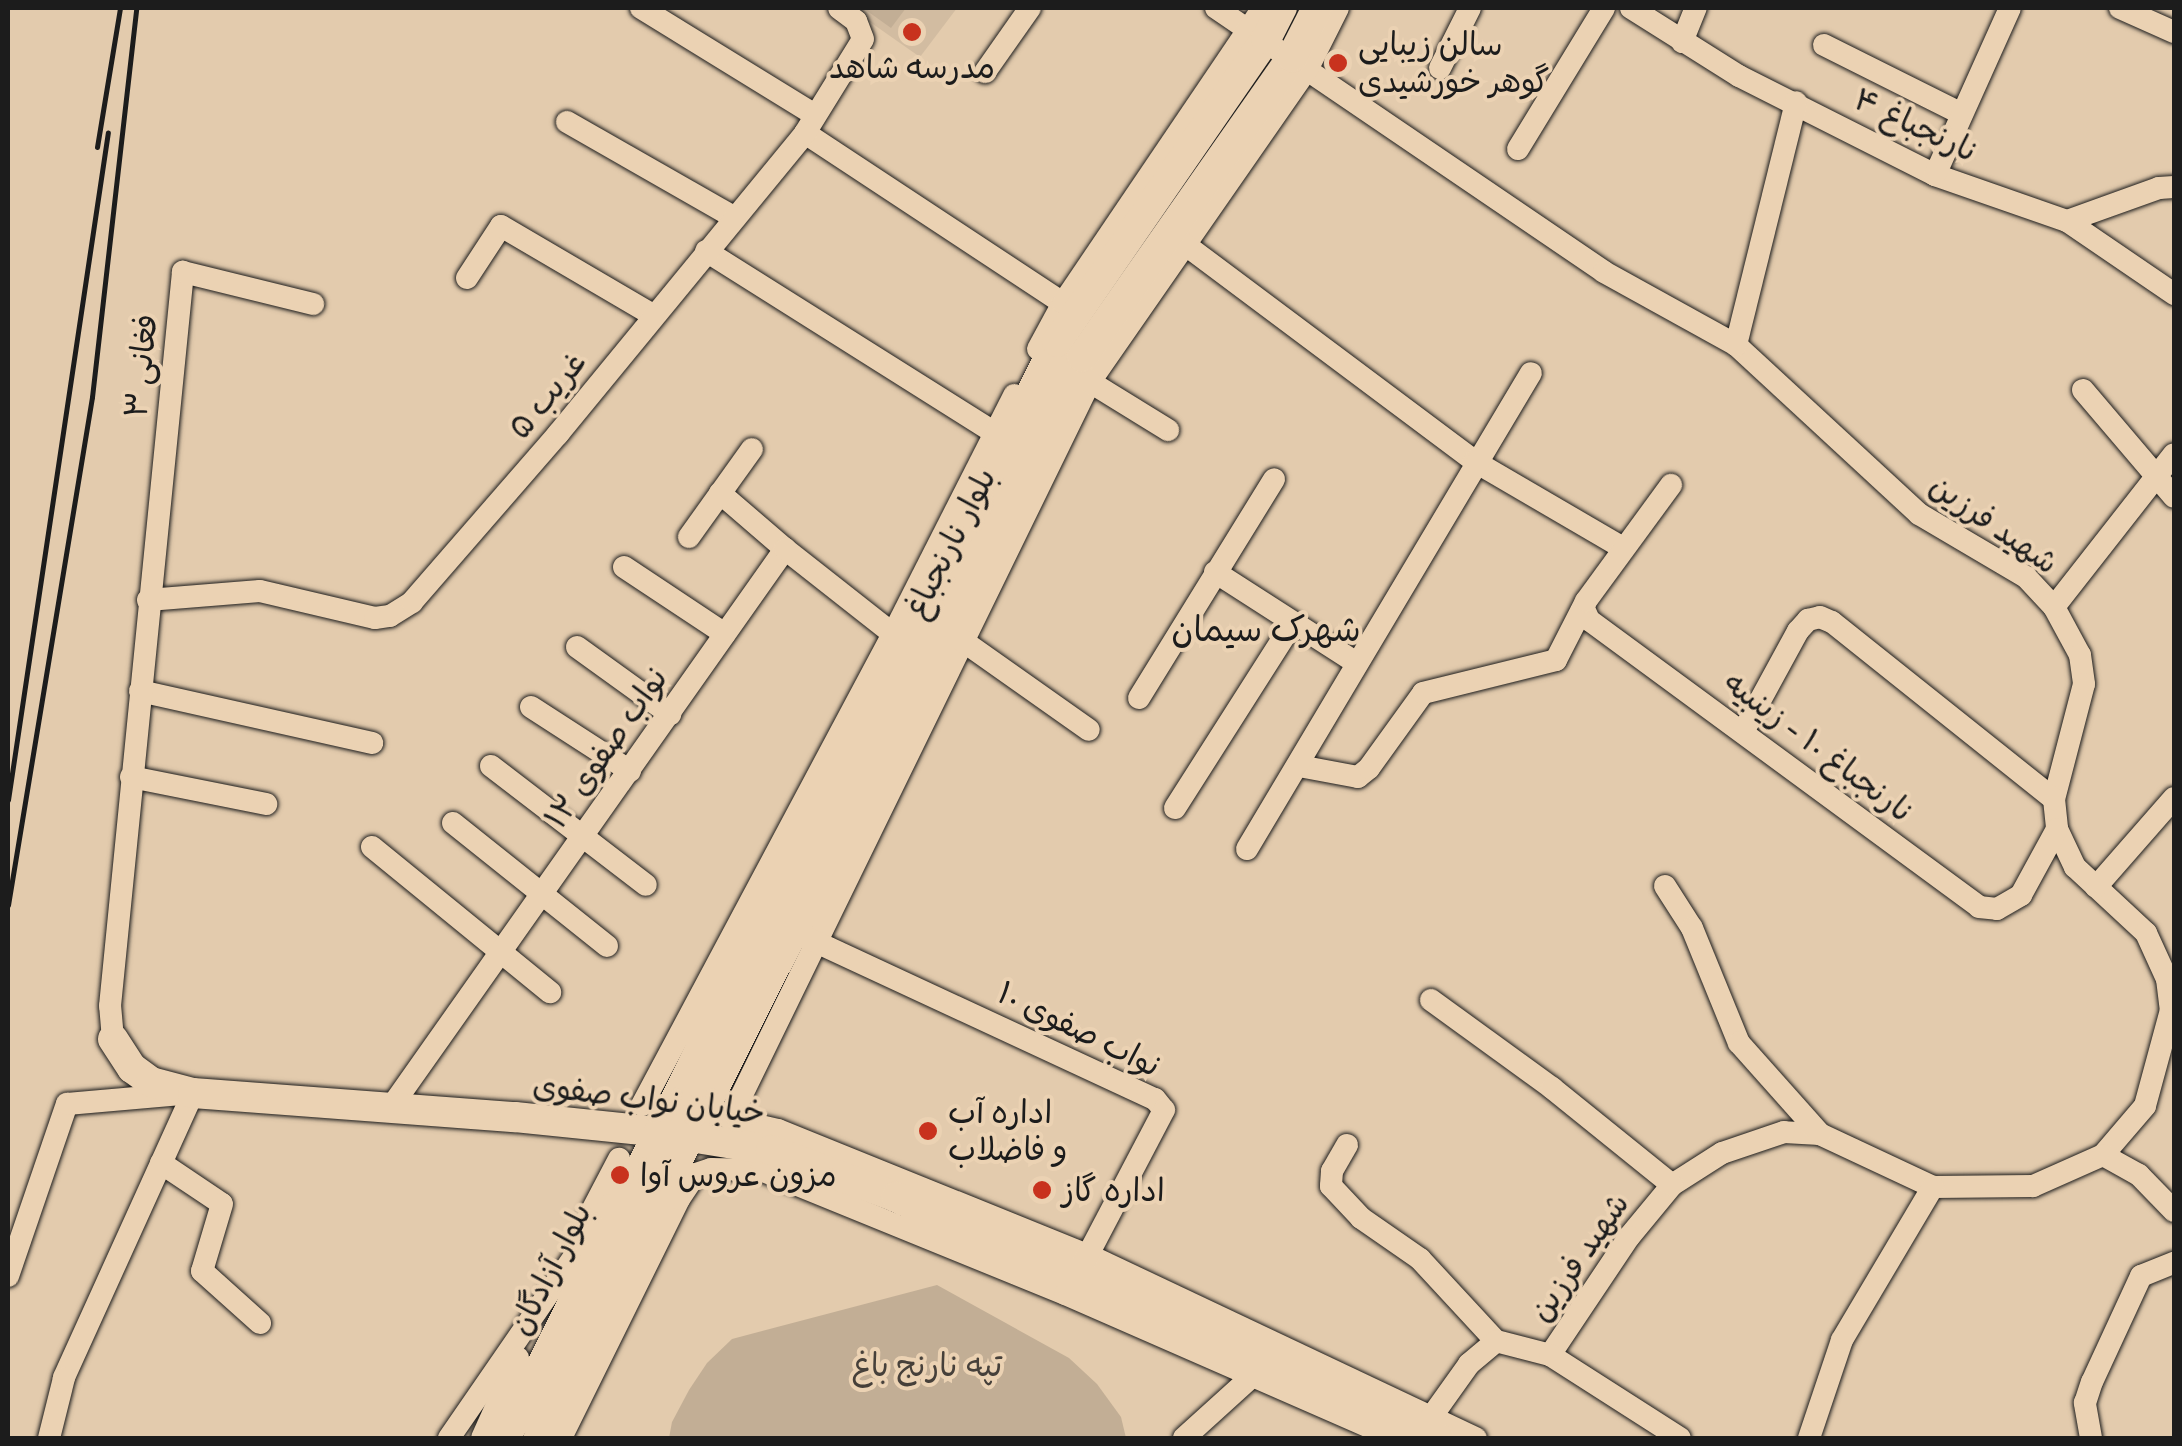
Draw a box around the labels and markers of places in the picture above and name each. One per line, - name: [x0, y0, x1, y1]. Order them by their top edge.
- marker: مدرسه شاهد: [901, 21, 923, 43]
- place label: سالن زیبایی گوهر خورشیدی: [1358, 26, 1549, 101]
- place label: مدرسه شاهد: [829, 48, 995, 86]
- marker: سالن زیبایی گوهر خورشیدی: [1327, 52, 1349, 74]
- place label: اداره آب و فاضلاب: [948, 1094, 1067, 1169]
- marker: اداره آب و فاضلاب: [917, 1120, 939, 1142]
- place label: مزون عروس آوا: [640, 1156, 837, 1194]
- marker: مزون عروس آوا: [609, 1164, 631, 1186]
- place label: اداره گاز: [1062, 1171, 1165, 1209]
- marker: اداره گاز: [1031, 1179, 1053, 1201]

